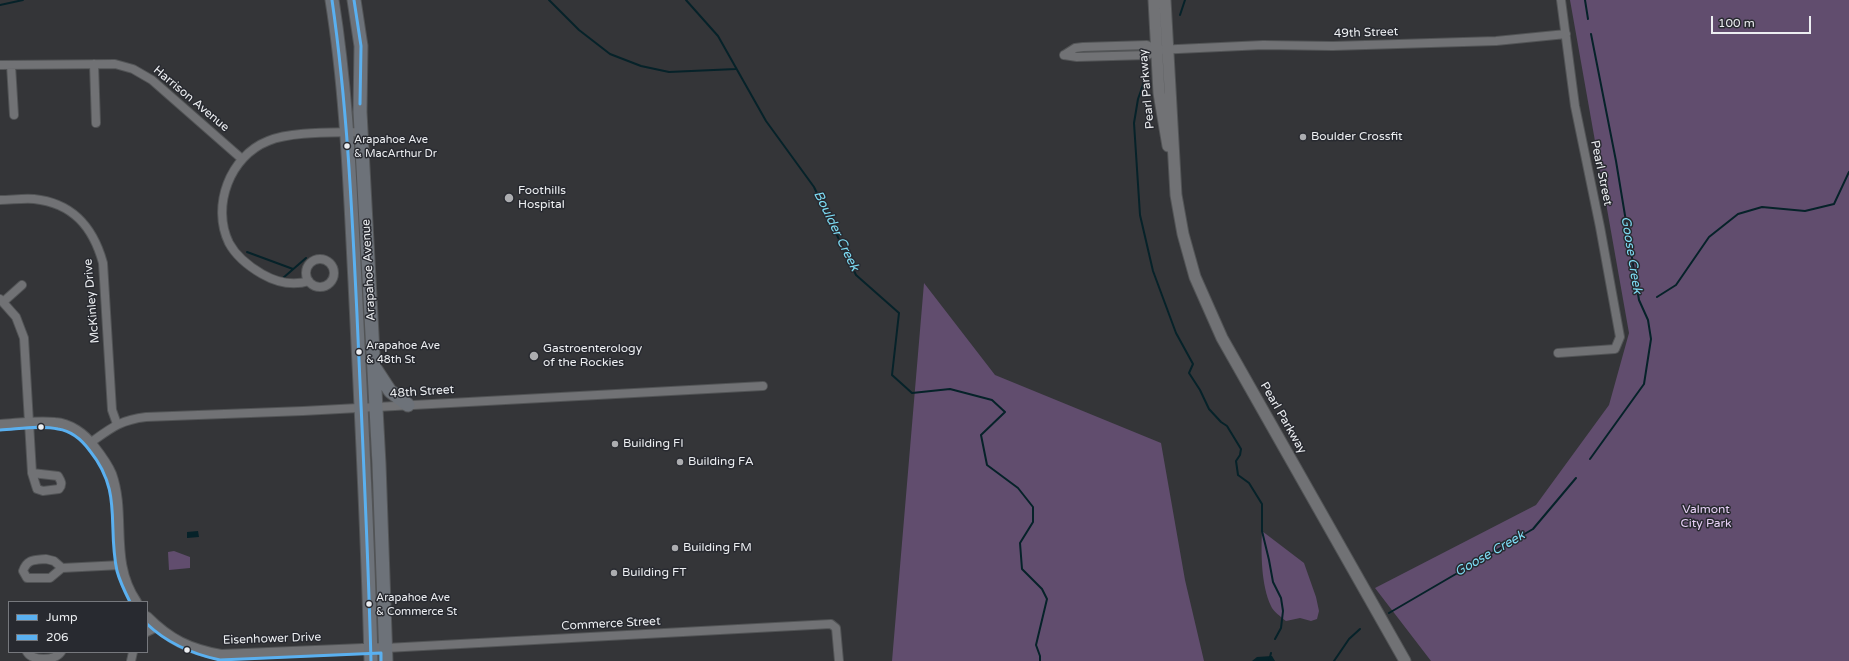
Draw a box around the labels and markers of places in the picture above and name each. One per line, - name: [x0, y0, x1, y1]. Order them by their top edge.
- place label: Boulder Crossfit: [1311, 130, 1403, 144]
- marker: Boulder Crossfit: [1298, 132, 1308, 142]
- place label: Arapahoe Ave & MacArthur Dr: [354, 133, 437, 159]
- marker: Arapahoe Ave & MacArthur Dr: [342, 141, 352, 151]
- place label: Foothills Hospital: [518, 184, 566, 212]
- marker: Foothills Hospital: [503, 192, 515, 204]
- place label: Arapahoe Ave & 48th St: [366, 339, 440, 365]
- place label: Gastroenterology of the Rockies: [543, 342, 642, 370]
- marker: Arapahoe Ave & 48th St: [354, 347, 364, 357]
- marker: Gastroenterology of the Rockies: [528, 350, 540, 362]
- unlabelled marker: [36, 422, 46, 432]
- place label: Building FI: [623, 437, 684, 451]
- marker: Building FI: [610, 439, 620, 449]
- place label: Building FA: [688, 455, 754, 469]
- marker: Building FA: [675, 457, 685, 467]
- place label: Building FM: [683, 541, 752, 555]
- marker: Building FM: [670, 543, 680, 553]
- place label: Building FT: [622, 566, 687, 580]
- marker: Building FT: [609, 568, 619, 578]
- place label: Arapahoe Ave & Commerce St: [376, 591, 457, 617]
- marker: Arapahoe Ave & Commerce St: [364, 599, 374, 609]
- unlabelled marker: [182, 645, 192, 655]

